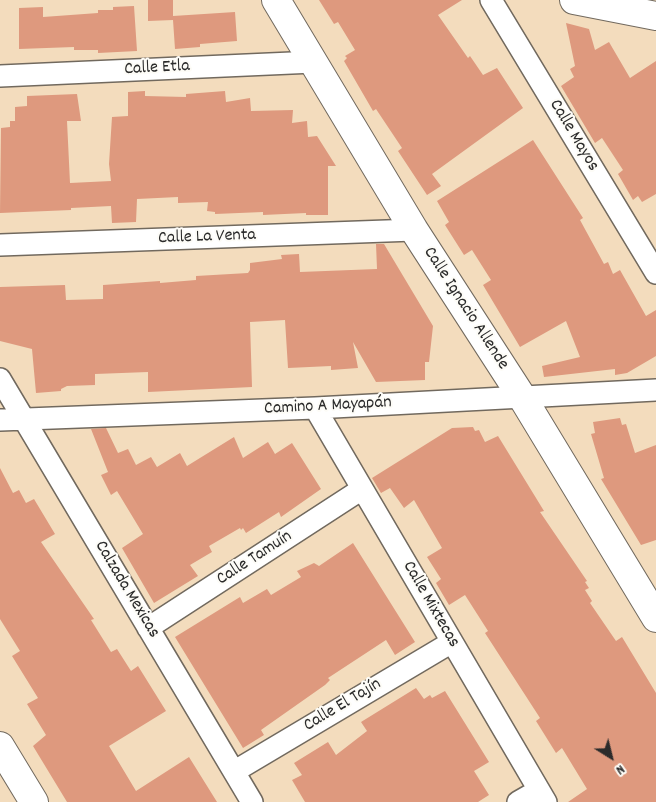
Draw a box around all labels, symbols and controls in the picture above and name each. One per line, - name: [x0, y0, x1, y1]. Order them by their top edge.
- street label: Calle Etla: [124, 57, 190, 81]
- street label: Calle Mayos: [543, 96, 603, 176]
- street label: Calle La Venta: [158, 225, 256, 251]
- street label: Calle Ignacio Allende: [417, 244, 513, 374]
- street label: Camino A Mayapán: [264, 393, 392, 421]
- street label: Calle Tamuín: [213, 527, 297, 591]
- street label: Calzada Mexicas: [89, 537, 163, 643]
- street label: Calle Mixtecas: [397, 558, 463, 652]
- street label: Calle El Tajín: [300, 674, 386, 738]
- north arrow: [586, 732, 636, 782]
- text: N: [611, 759, 629, 779]

